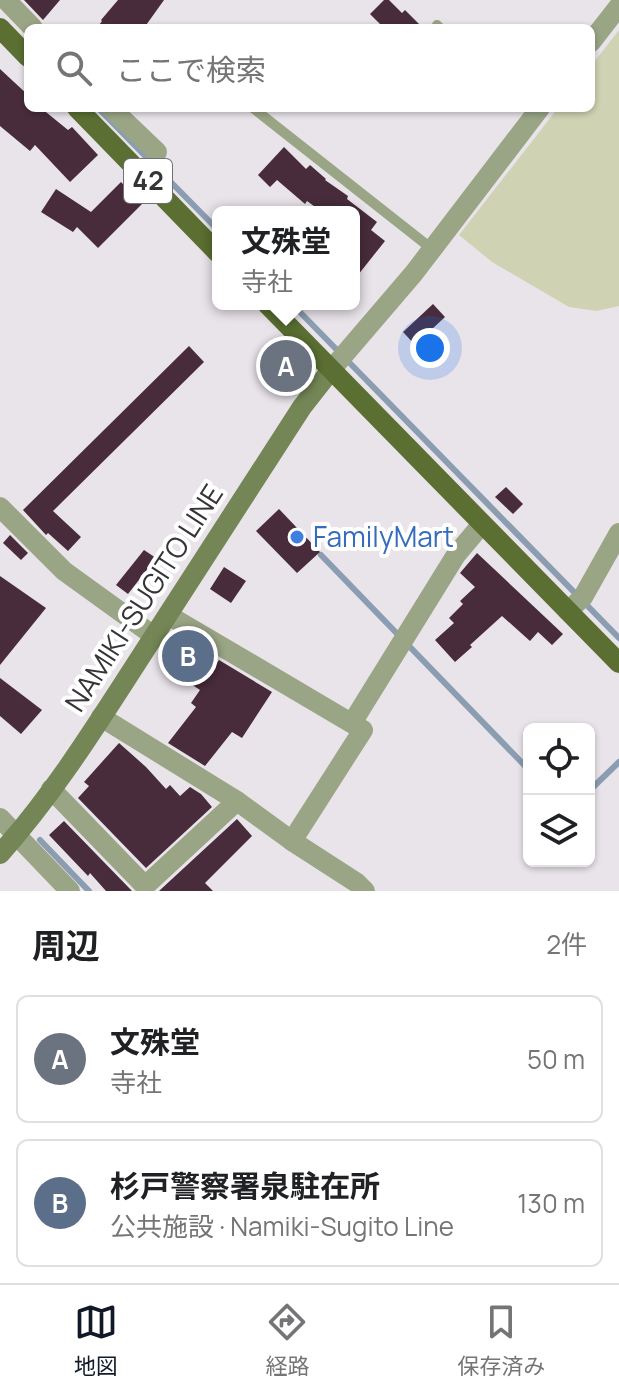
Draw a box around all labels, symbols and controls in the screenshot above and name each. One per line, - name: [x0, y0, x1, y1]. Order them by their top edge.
- search box: [24, 24, 595, 112]
- icon: search: [52, 46, 96, 90]
- text: ここで検索: [116, 49, 266, 90]
- road number: 42: [124, 159, 172, 203]
- popup: [212, 206, 360, 310]
- text: 文殊堂: [241, 220, 331, 261]
- text: 寺社: [241, 263, 293, 299]
- your location: [410, 328, 450, 368]
- pin: A: [260, 336, 312, 396]
- street label: NAMIKI-SUGITO LINE: [55, 477, 231, 718]
- place label: FamilyMart: [313, 517, 454, 555]
- marker: FamilyMart: [288, 528, 306, 546]
- pin: B: [162, 626, 214, 686]
- map controls: [523, 723, 595, 867]
- button: locate: [523, 723, 595, 795]
- button: layers: [523, 795, 595, 867]
- text: 周辺: [32, 922, 100, 968]
- text: 2件: [546, 926, 587, 962]
- text: 文殊堂: [110, 1021, 200, 1062]
- text: A: [51, 1041, 69, 1077]
- text: 50 m: [527, 1041, 585, 1077]
- text: 寺社: [110, 1064, 162, 1100]
- text: 杉戸警察署泉駐在所: [110, 1165, 380, 1206]
- text: B: [52, 1185, 68, 1221]
- text: 130 m: [517, 1185, 585, 1221]
- text: 公共施設 · Namiki-Sugito Line: [110, 1208, 454, 1244]
- tab: 地図: [74, 1300, 118, 1381]
- tab: 経路: [265, 1300, 309, 1381]
- tab: 保存済み: [457, 1300, 545, 1381]

